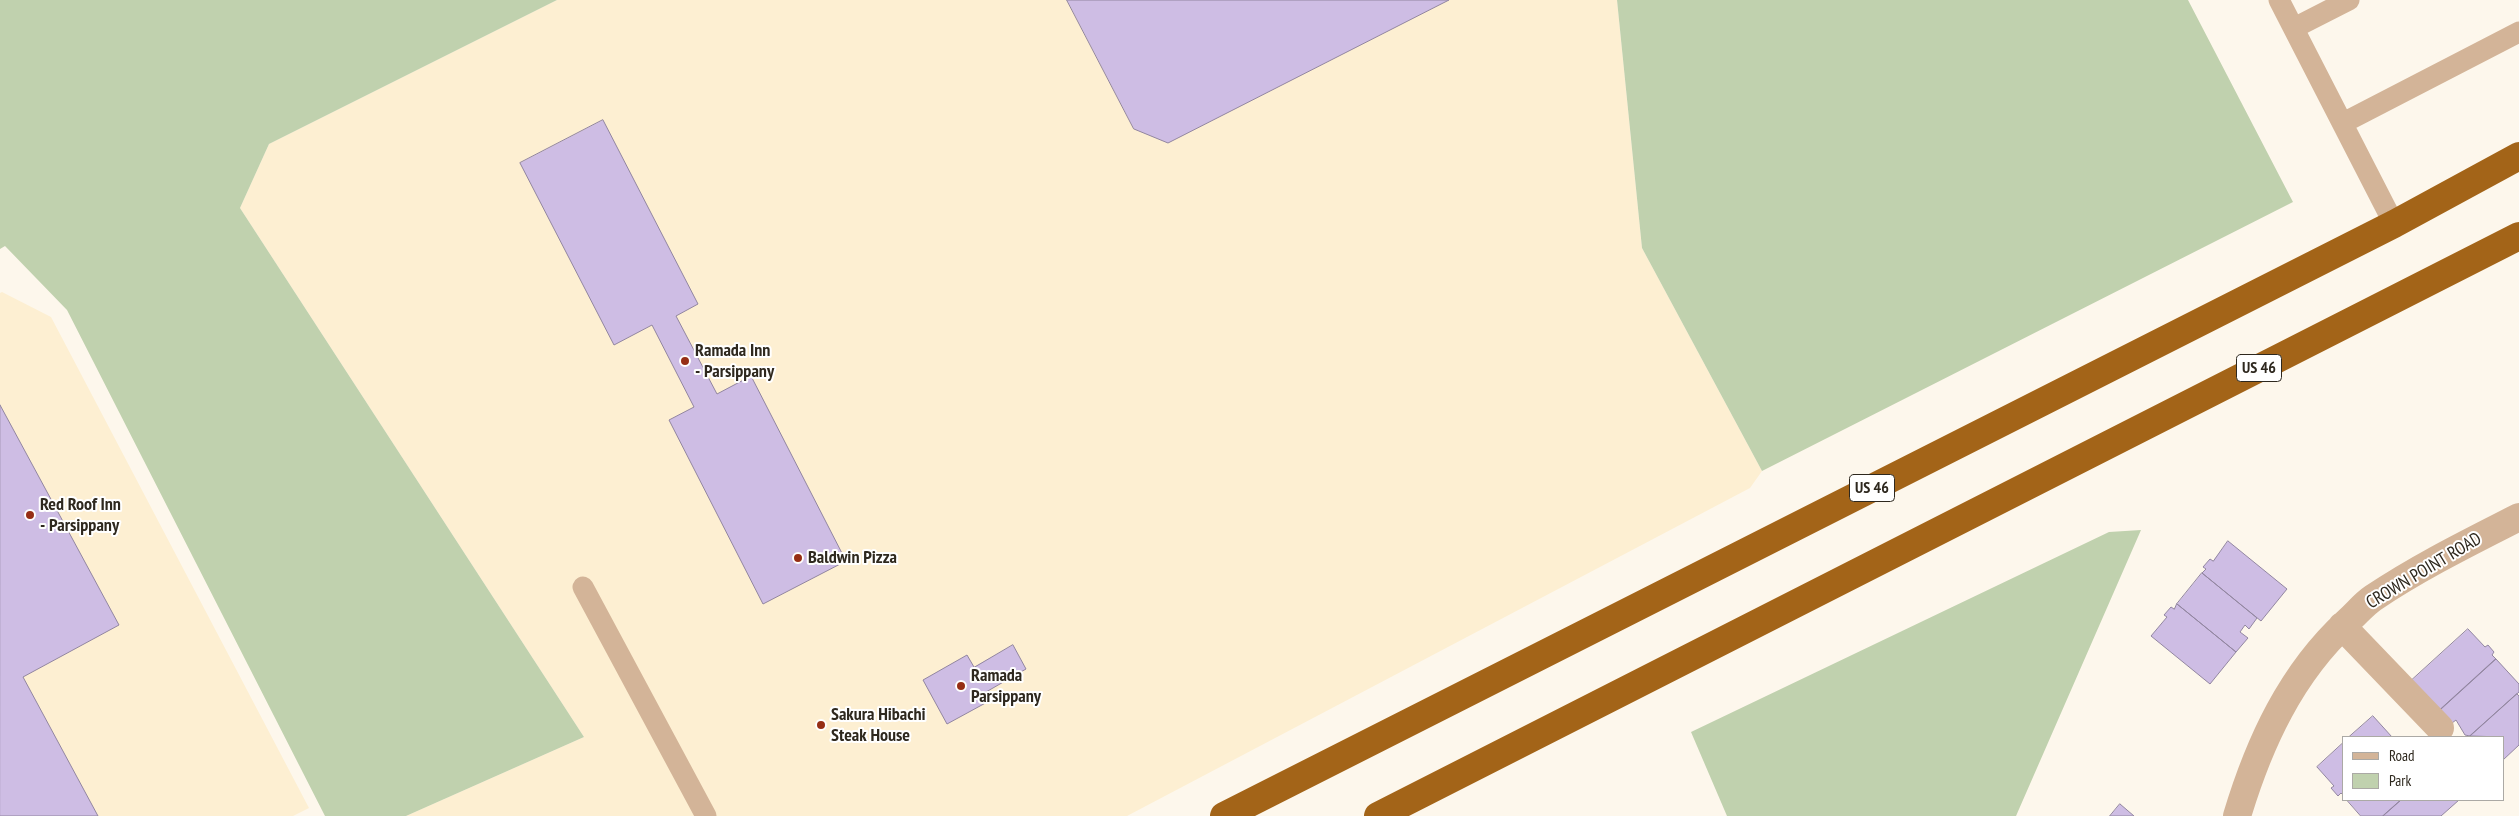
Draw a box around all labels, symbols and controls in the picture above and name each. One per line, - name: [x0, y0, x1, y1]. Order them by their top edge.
- place label: Ramada Inn - Parsippany: [695, 340, 774, 382]
- road number: US 46: [2236, 354, 2282, 382]
- marker: Ramada Inn - Parsippany: [679, 355, 691, 367]
- road number: US 46: [1850, 474, 1894, 502]
- place label: Red Roof Inn - Parsippany: [40, 494, 121, 536]
- marker: Red Roof Inn - Parsippany: [24, 509, 36, 521]
- street label: CROWN POINT ROAD: [2362, 528, 2486, 614]
- place label: Baldwin Pizza: [808, 547, 897, 569]
- marker: Baldwin Pizza: [792, 552, 804, 564]
- place label: Ramada Parsippany: [971, 665, 1041, 708]
- marker: Ramada Parsippany: [955, 680, 967, 692]
- place label: Sakura Hibachi Steak House: [831, 704, 926, 746]
- marker: Sakura Hibachi Steak House: [815, 719, 827, 731]
- legend: [2342, 736, 2504, 801]
- text: Road: [2389, 746, 2415, 765]
- text: Park: [2389, 771, 2411, 790]

